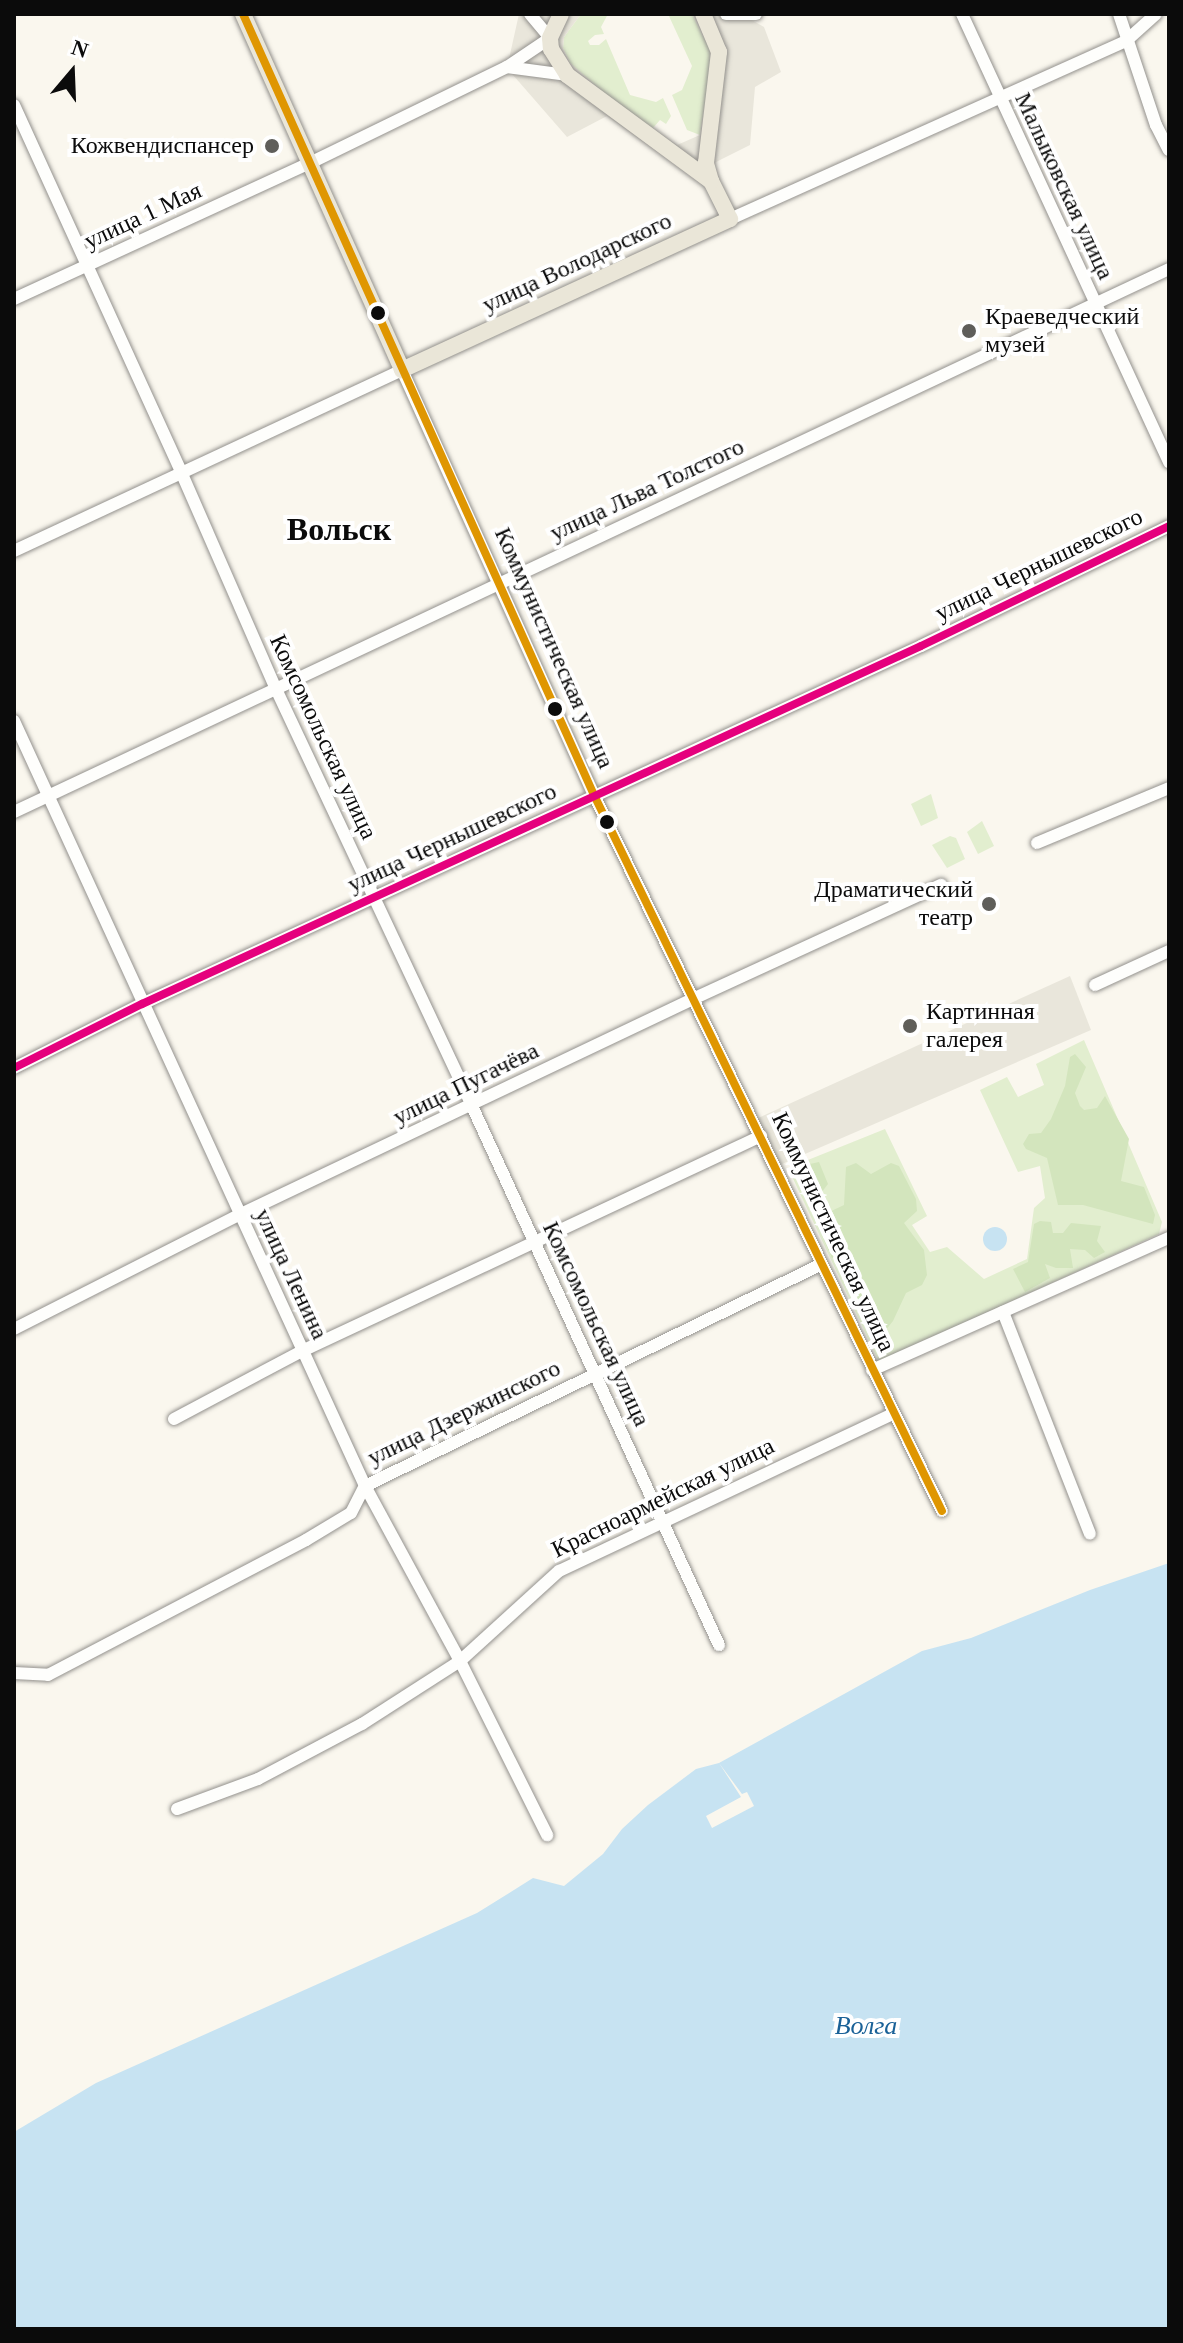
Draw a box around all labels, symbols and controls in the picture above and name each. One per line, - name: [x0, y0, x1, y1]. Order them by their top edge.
- north arrow: [32, 32, 112, 112]
- text: N: [68, 34, 92, 63]
- street label: Малыковская улица: [1008, 88, 1120, 284]
- place label: Кожвендиспансер: [71, 132, 254, 160]
- marker: Кожвендиспансер: [261, 135, 283, 157]
- street label: улица 1 Мая: [80, 176, 206, 256]
- street label: улица Володарского: [478, 207, 676, 319]
- place label: Краеведческий музей: [985, 303, 1139, 359]
- unlabelled marker: [370, 305, 386, 321]
- marker: Краеведческий музей: [960, 322, 978, 340]
- street label: улица Льва Толстого: [545, 432, 749, 548]
- street label: улица Чернышевского: [931, 502, 1147, 628]
- district label: Вольск: [287, 510, 391, 548]
- street label: Коммунистическая улица: [488, 523, 620, 773]
- street label: Комсомольская улица: [263, 630, 383, 844]
- unlabelled marker: [547, 701, 563, 717]
- street label: улица Чернышевского: [343, 777, 561, 899]
- unlabelled marker: [599, 814, 615, 830]
- place label: Драматический театр: [814, 876, 973, 932]
- marker: Драматический театр: [980, 895, 998, 913]
- place label: Картинная галерея: [926, 998, 1035, 1054]
- marker: Картинная галерея: [901, 1017, 919, 1035]
- street label: улица Пугачёва: [388, 1036, 544, 1132]
- street label: Коммунистическая улица: [765, 1108, 901, 1356]
- street label: улица Ленина: [248, 1204, 334, 1344]
- street label: Комсомольская улица: [536, 1217, 656, 1431]
- street label: улица Дзержинского: [363, 1354, 565, 1472]
- street label: Красноармейская улица: [547, 1432, 779, 1564]
- water label: Волга: [835, 2010, 897, 2042]

